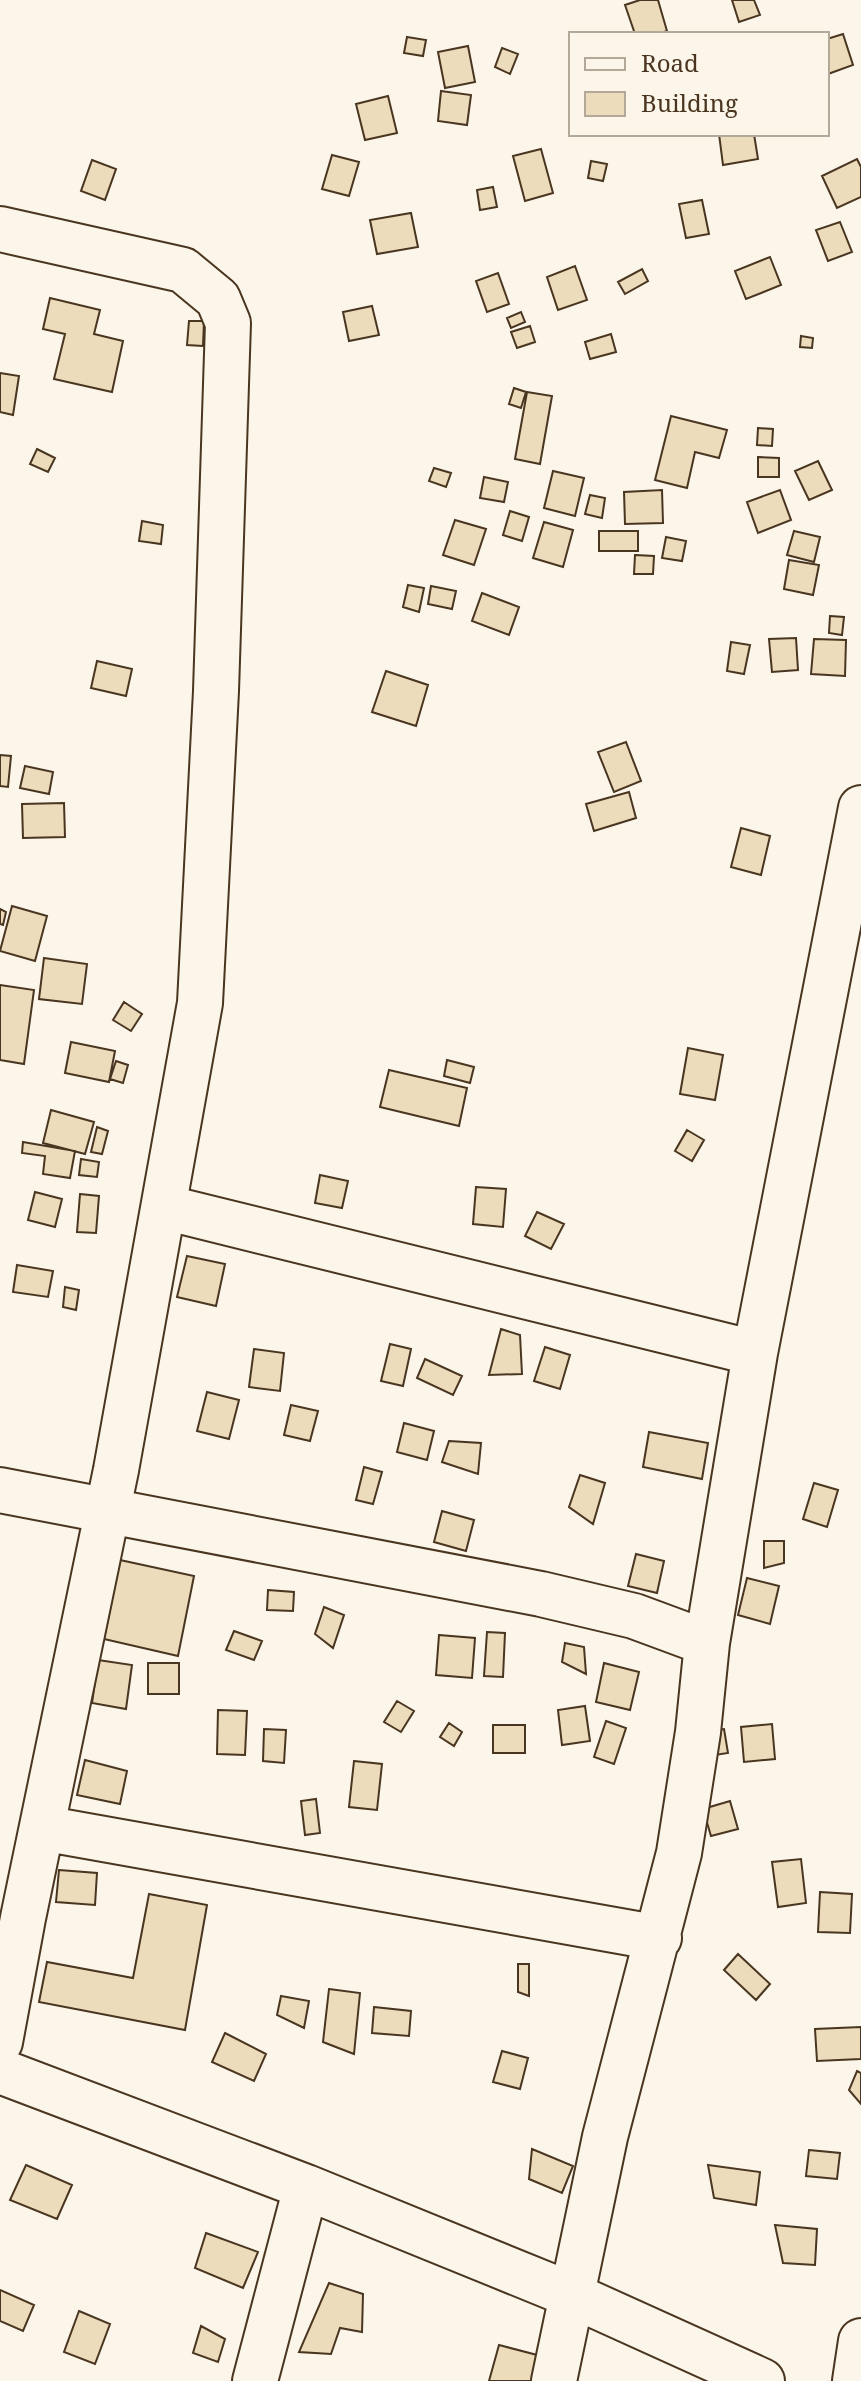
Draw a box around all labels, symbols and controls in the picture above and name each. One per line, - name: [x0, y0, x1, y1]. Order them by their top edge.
- legend: [569, 32, 829, 136]
- text: Road: [641, 46, 699, 79]
- text: Building: [641, 86, 738, 119]

